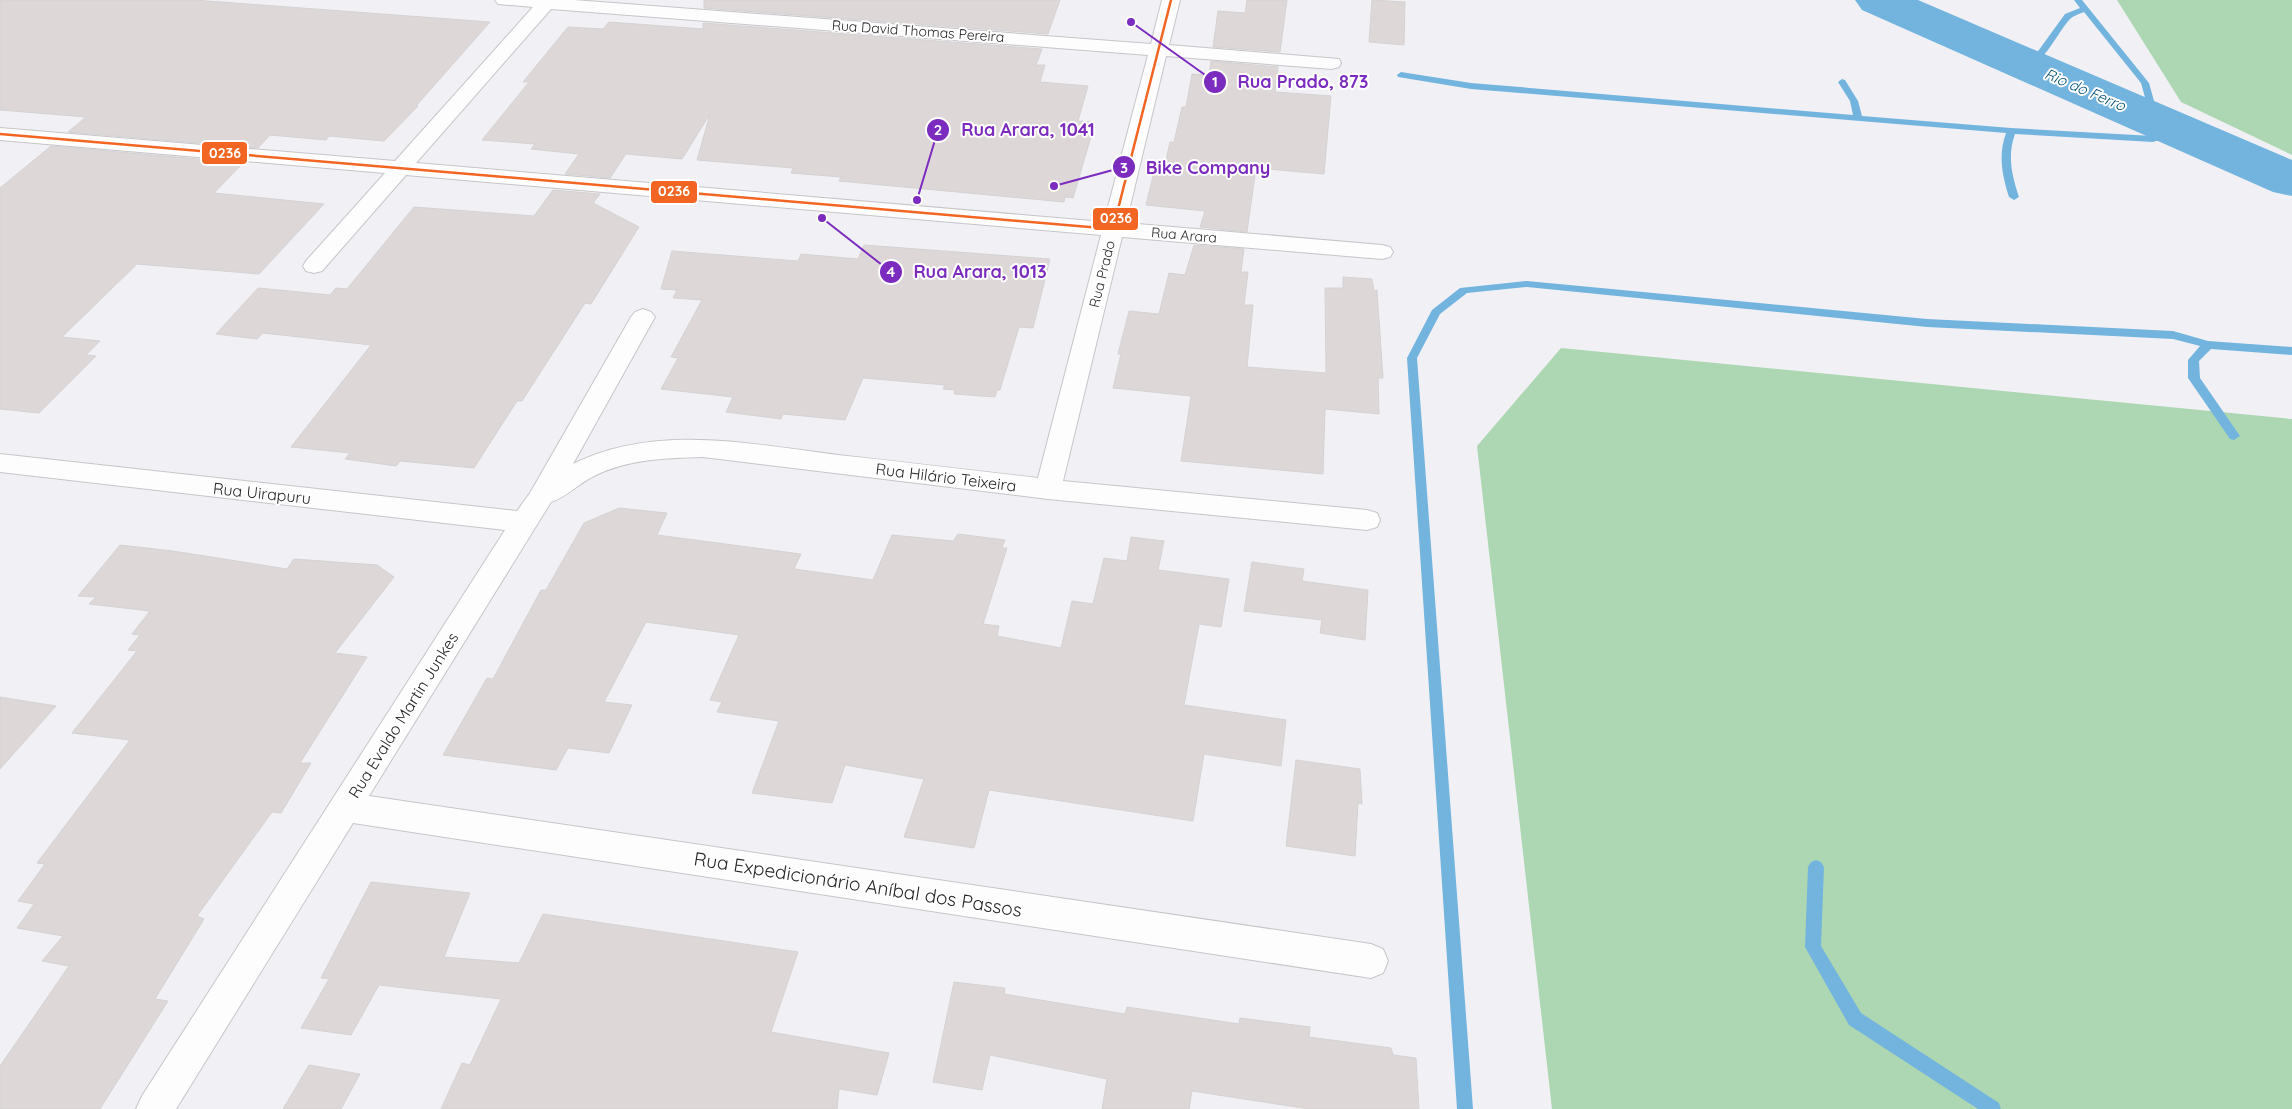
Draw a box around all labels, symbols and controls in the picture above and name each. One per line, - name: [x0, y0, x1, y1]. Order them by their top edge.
- street label: Rua David Thomas Pereira: [831, 16, 1005, 46]
- water label: Rio do Ferro: [2042, 64, 2129, 115]
- callout: Rua Prado, 873: [1202, 66, 1378, 99]
- text: Rua Prado, 873: [1238, 70, 1368, 93]
- text: 1: [1212, 72, 1218, 91]
- callout: Rua Arara, 1041: [926, 114, 1104, 147]
- text: Rua Arara, 1041: [961, 118, 1095, 141]
- text: 2: [934, 120, 942, 139]
- line badge: 0236: [201, 141, 248, 165]
- text: 0236: [209, 144, 241, 162]
- callout: Bike Company: [1111, 151, 1281, 184]
- text: Bike Company: [1146, 156, 1270, 179]
- text: 3: [1120, 158, 1128, 177]
- line badge: 0236: [650, 180, 698, 204]
- text: 0236: [658, 182, 690, 200]
- line badge: 0236: [1092, 207, 1139, 231]
- text: 0236: [1100, 209, 1132, 227]
- street label: Rua Arara: [1150, 223, 1218, 247]
- street label: Rua Prado: [1085, 239, 1119, 309]
- callout: Rua Arara, 1013: [878, 255, 1057, 288]
- text: Rua Arara, 1013: [913, 260, 1047, 283]
- text: 4: [887, 262, 896, 281]
- street label: Rua Hilário Teixeira: [875, 458, 1017, 496]
- street label: Rua Uirapuru: [212, 478, 312, 508]
- street label: Rua Evaldo Martin Junkes: [344, 628, 462, 802]
- street label: Rua Expedicionário Aníbal dos Passos: [692, 846, 1024, 922]

